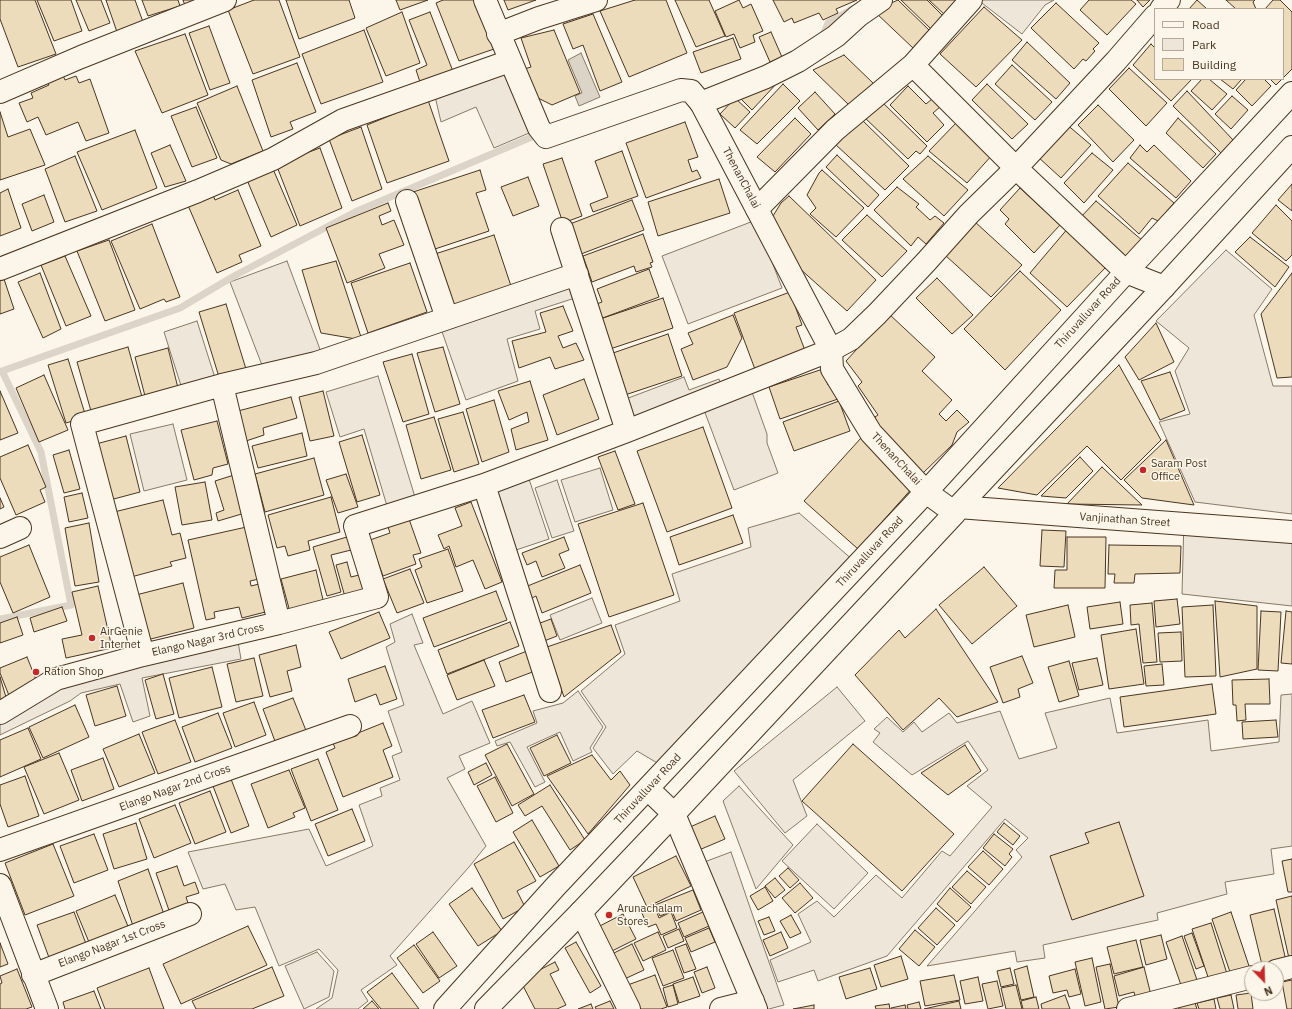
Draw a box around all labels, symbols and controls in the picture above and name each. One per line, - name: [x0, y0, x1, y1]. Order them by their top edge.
- legend: [1154, 8, 1284, 80]
- text: Road: [1192, 17, 1220, 32]
- text: Park: [1192, 37, 1216, 52]
- text: Building: [1192, 57, 1236, 72]
- street label: ThenanChalai: [719, 145, 763, 211]
- street label: Thiruvalluvar Road: [1052, 274, 1124, 352]
- street label: ThenanChalai: [868, 430, 924, 488]
- place label: Saram Post Office: [1151, 457, 1207, 483]
- marker: Saram Post Office: [1138, 465, 1148, 475]
- street label: Vanjinathan Street: [1079, 510, 1171, 530]
- street label: Thiruvalluvar Road: [834, 514, 906, 590]
- street label: Elango Nagar 3rd Cross: [150, 621, 266, 659]
- place label: AirGenie Internet: [100, 625, 143, 651]
- marker: AirGenie Internet: [87, 633, 97, 643]
- place label: Ration Shop: [44, 665, 104, 679]
- marker: Ration Shop: [31, 667, 41, 677]
- street label: Thiruvalluvar Road: [612, 751, 684, 827]
- street label: Elango Nagar 2nd Cross: [118, 762, 232, 814]
- place label: Arunachalam Stores: [617, 902, 683, 928]
- marker: Arunachalam Stores: [604, 910, 614, 920]
- street label: Elango Nagar 1st Cross: [56, 917, 168, 971]
- north arrow: [1244, 961, 1284, 1001]
- text: N: [1262, 983, 1275, 999]

